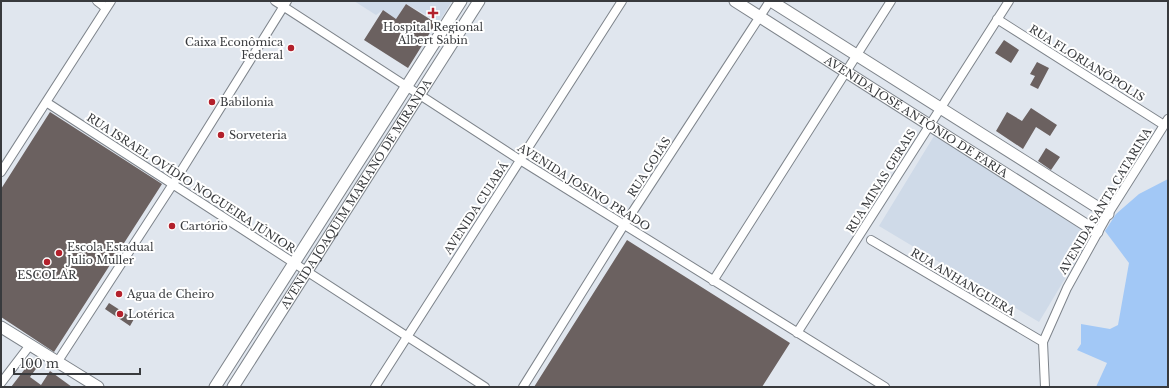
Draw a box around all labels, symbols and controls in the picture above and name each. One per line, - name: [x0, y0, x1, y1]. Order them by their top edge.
- marker: Hospital Regional Albert Sabin: [427, 7, 439, 19]
- place label: Hospital Regional Albert Sabin: [383, 20, 483, 47]
- street label: RUA FLORIANÔPOLIS: [1027, 22, 1147, 104]
- place label: Caixa Econômica Federal: [185, 35, 284, 62]
- marker: Caixa Econômica Federal: [286, 43, 296, 53]
- street label: AVENIDA JOSÉ ANTÔNIO DE FARIA: [821, 52, 1011, 181]
- street label: AVENIDA JOAQUIM MARIANO DE MIRANDA: [277, 76, 435, 312]
- place label: Babilonia: [220, 95, 275, 109]
- marker: Babilonia: [207, 97, 217, 107]
- street label: RUA ISRAEL OVÍDIO NOGUEIRA JÚNIOR: [84, 110, 298, 256]
- street label: AVENIDA SANTA CATARINA: [1055, 125, 1155, 278]
- street label: RUA MINAS GERAIS: [843, 126, 919, 236]
- place label: Sorveteria: [229, 128, 288, 142]
- marker: Sorveteria: [216, 130, 226, 140]
- street label: RUA GOIÁS: [624, 134, 674, 200]
- street label: AVENIDA JOSINO PRADO: [514, 140, 653, 234]
- street label: AVENIDA CUIABÁ: [440, 159, 511, 258]
- place label: Cartório: [180, 219, 228, 233]
- marker: Cartório: [167, 221, 177, 231]
- place label: Escola Estadual Julio Muller: [65, 240, 154, 267]
- street label: RUA ANHANGUERA: [908, 245, 1018, 319]
- marker: Escola Estadual Julio Muller: [54, 248, 64, 258]
- marker: ESCOLAR: [42, 257, 52, 267]
- place label: ESCOLAR: [17, 268, 77, 282]
- place label: Agua de Cheiro: [126, 287, 214, 301]
- marker: Agua de Cheiro: [114, 289, 124, 299]
- place label: Lotérica: [128, 307, 176, 321]
- marker: Lotérica: [115, 309, 125, 319]
- scale bar: [14, 350, 140, 376]
- text: 100 m: [20, 356, 59, 371]

